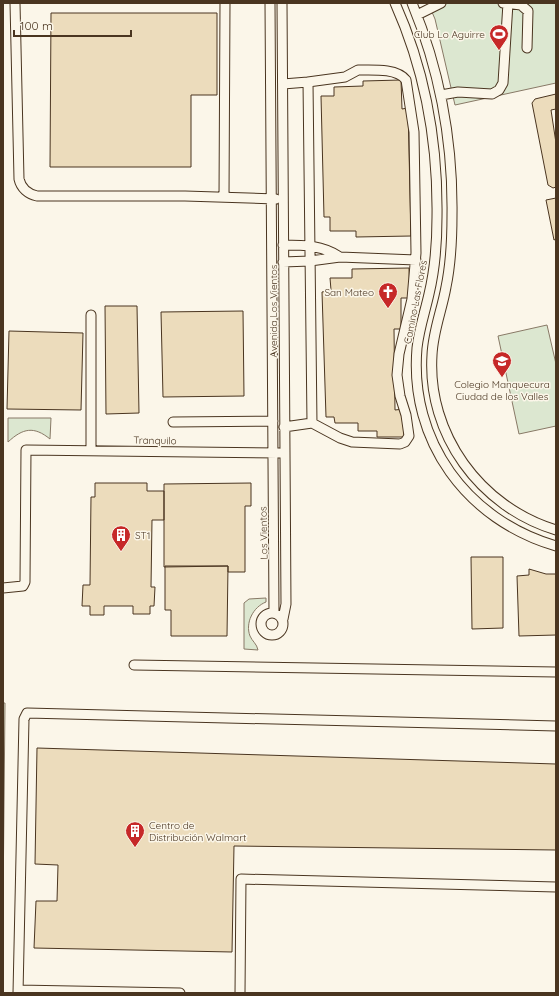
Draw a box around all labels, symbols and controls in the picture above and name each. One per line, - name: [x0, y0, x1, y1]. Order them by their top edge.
- scale bar: [14, 12, 131, 38]
- text: 100 m: [20, 18, 53, 33]
- sports icon: Club Lo Aguirre: [488, 23, 510, 51]
- place label: Club Lo Aguirre: [414, 28, 485, 41]
- street label: Camino Las Flores: [401, 259, 430, 345]
- street label: Avenida Los Vientos: [267, 264, 280, 357]
- church icon: San Mateo: [377, 281, 399, 309]
- place label: San Mateo: [324, 286, 374, 299]
- school or university icon: Colegio Manquecura Ciudad de los Valles: [491, 350, 513, 378]
- place label: Colegio Manquecura Ciudad de los Valles: [454, 378, 550, 403]
- street label: Tranquilo: [133, 434, 177, 447]
- street label: Los Vientos: [257, 506, 270, 560]
- building icon: ST1: [110, 524, 132, 552]
- place label: ST1: [135, 529, 150, 542]
- place label: Centro de Distribución Walmart: [149, 819, 247, 844]
- building icon: Centro de Distribución Walmart: [124, 820, 146, 848]

